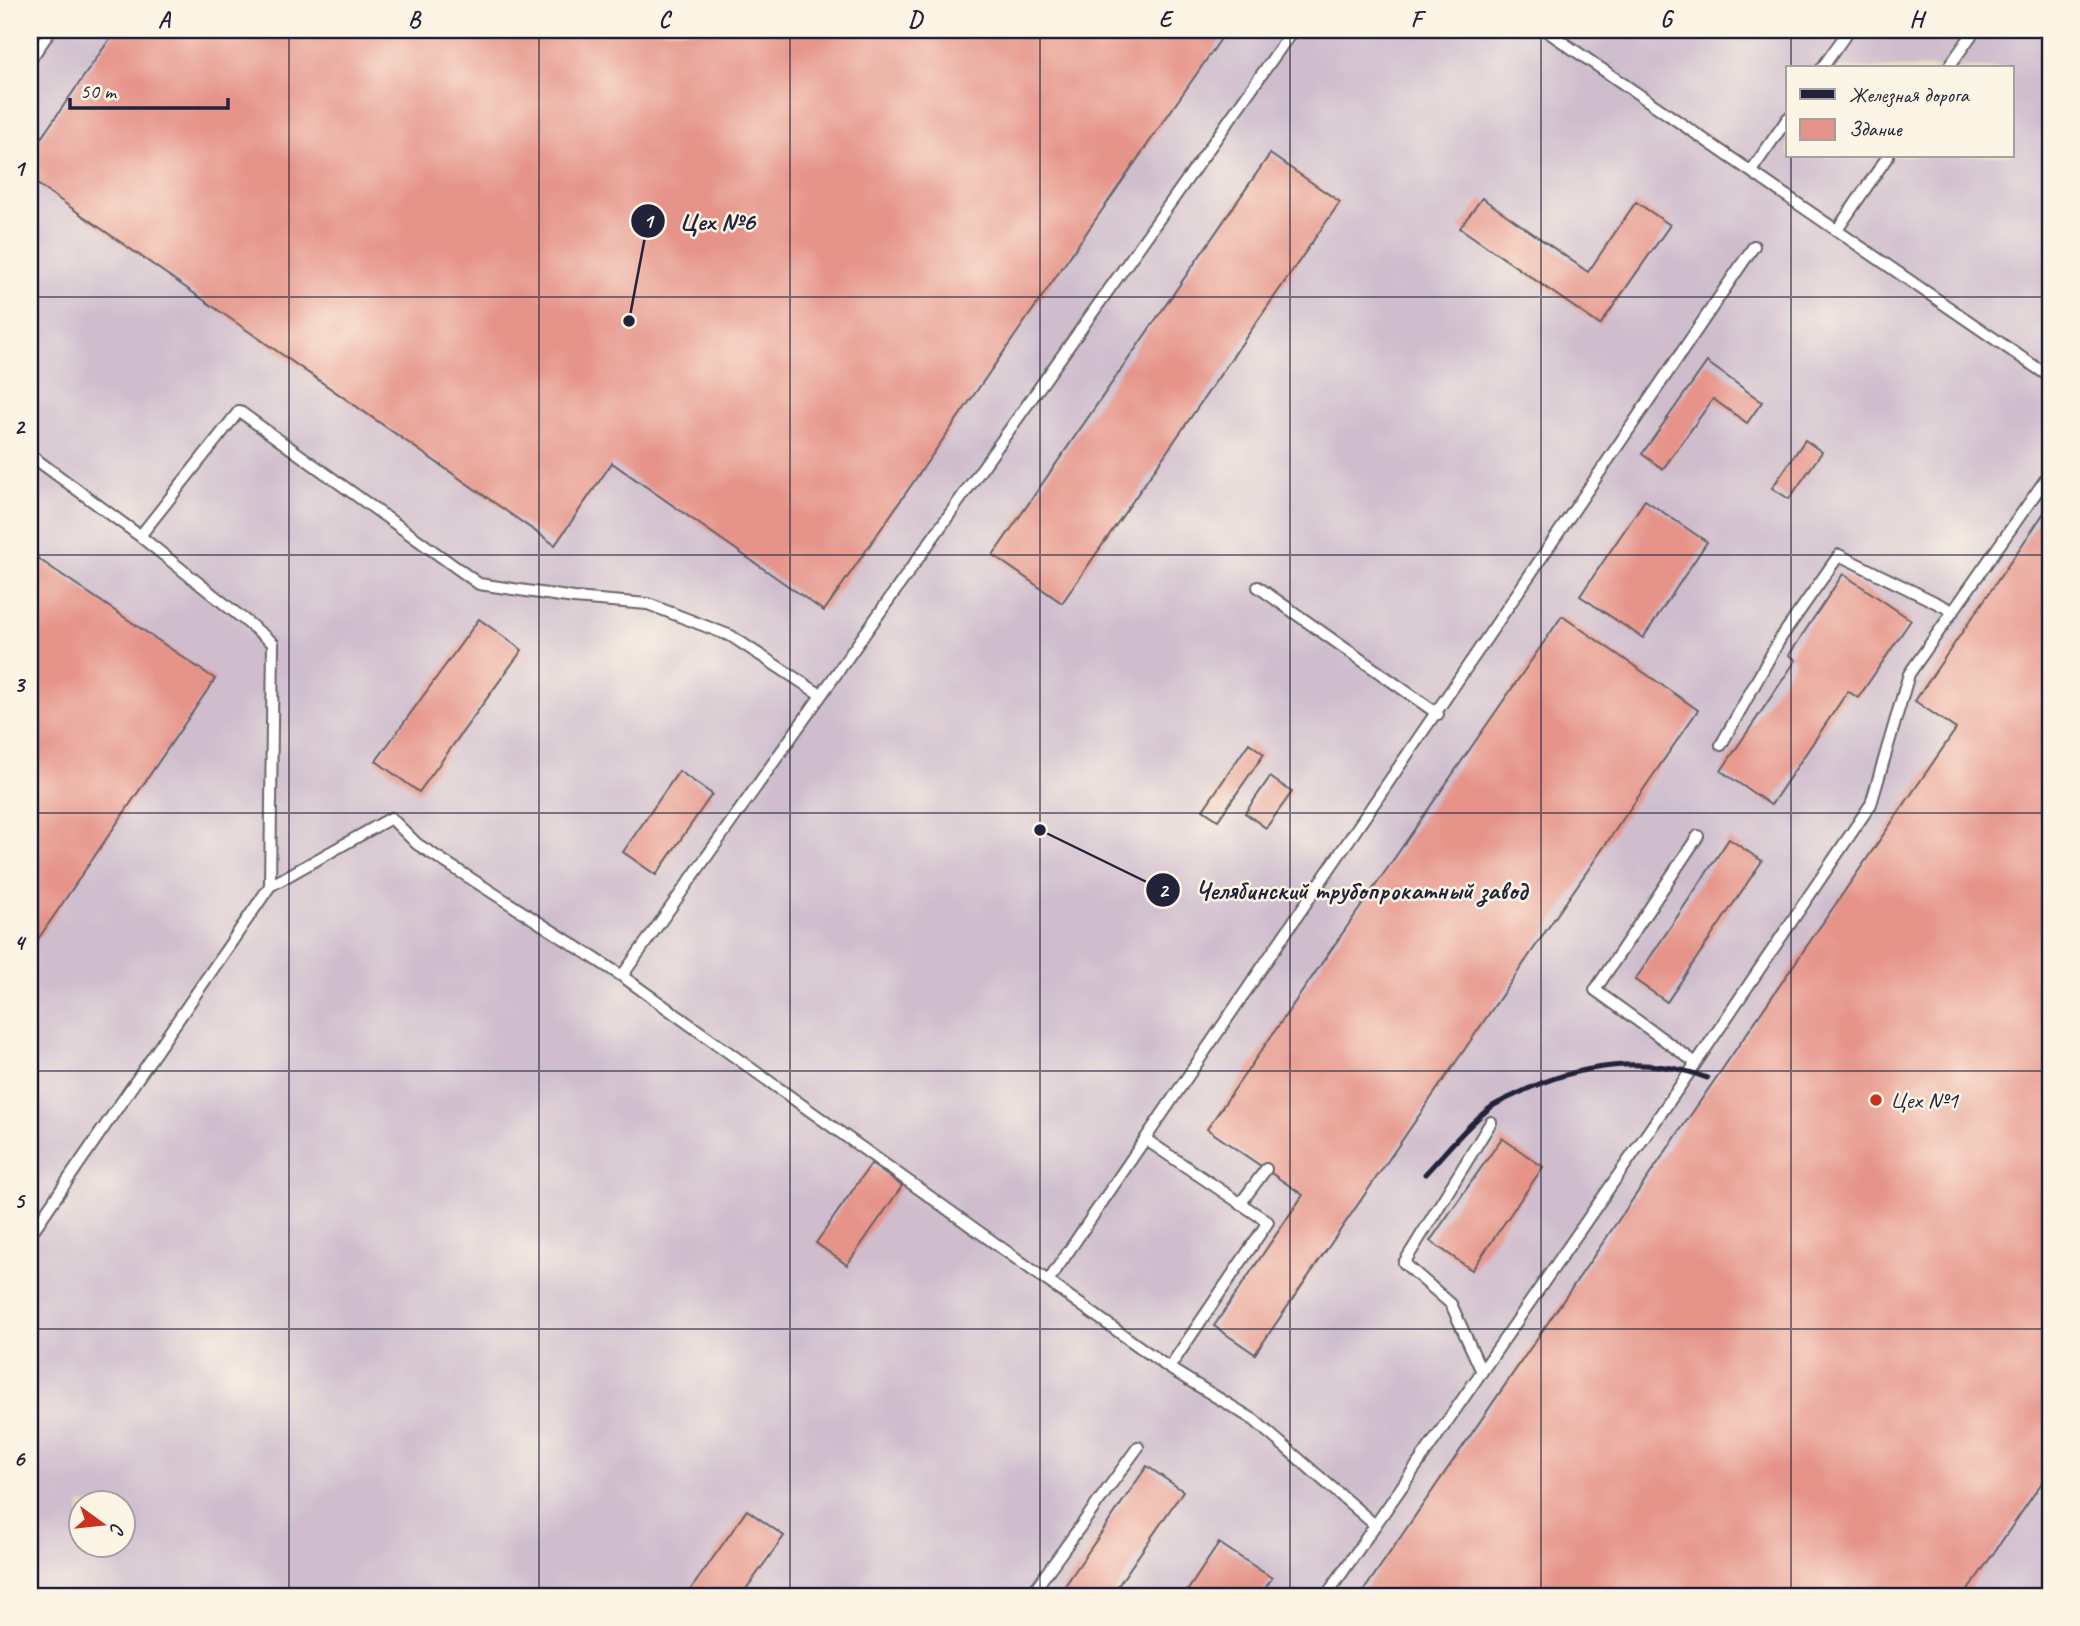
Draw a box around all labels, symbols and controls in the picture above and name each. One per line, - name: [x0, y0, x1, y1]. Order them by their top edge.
- text: A: [158, 5, 172, 34]
- text: B: [408, 5, 422, 34]
- text: C: [659, 5, 673, 34]
- text: D: [908, 5, 924, 34]
- text: E: [1159, 5, 1175, 34]
- text: F: [1411, 5, 1427, 34]
- text: G: [1660, 5, 1675, 34]
- text: H: [1909, 5, 1927, 34]
- scale bar: [70, 66, 228, 110]
- legend: [1786, 66, 2014, 158]
- text: 50 m: [80, 78, 118, 104]
- text: Железная дорога: [1849, 82, 1970, 108]
- text: Здание: [1849, 116, 1903, 142]
- text: 1: [14, 154, 27, 183]
- callout: Цех №6: [630, 197, 769, 244]
- text: Цех №6: [679, 205, 756, 238]
- text: 1: [643, 208, 655, 234]
- text: 2: [14, 412, 27, 441]
- text: 3: [14, 670, 27, 699]
- callout: Челябинский трубопрокатный завод: [1146, 867, 1541, 914]
- text: Челябинский трубопрокатный завод: [1195, 874, 1530, 907]
- text: 2: [1158, 877, 1170, 903]
- text: 4: [14, 928, 27, 957]
- place label: Цех №1: [1890, 1085, 1959, 1115]
- marker: Цех №1: [1868, 1092, 1884, 1108]
- text: 5: [14, 1186, 26, 1215]
- text: 6: [14, 1444, 27, 1473]
- north arrow: [66, 1490, 136, 1560]
- text: С: [104, 1521, 130, 1538]

